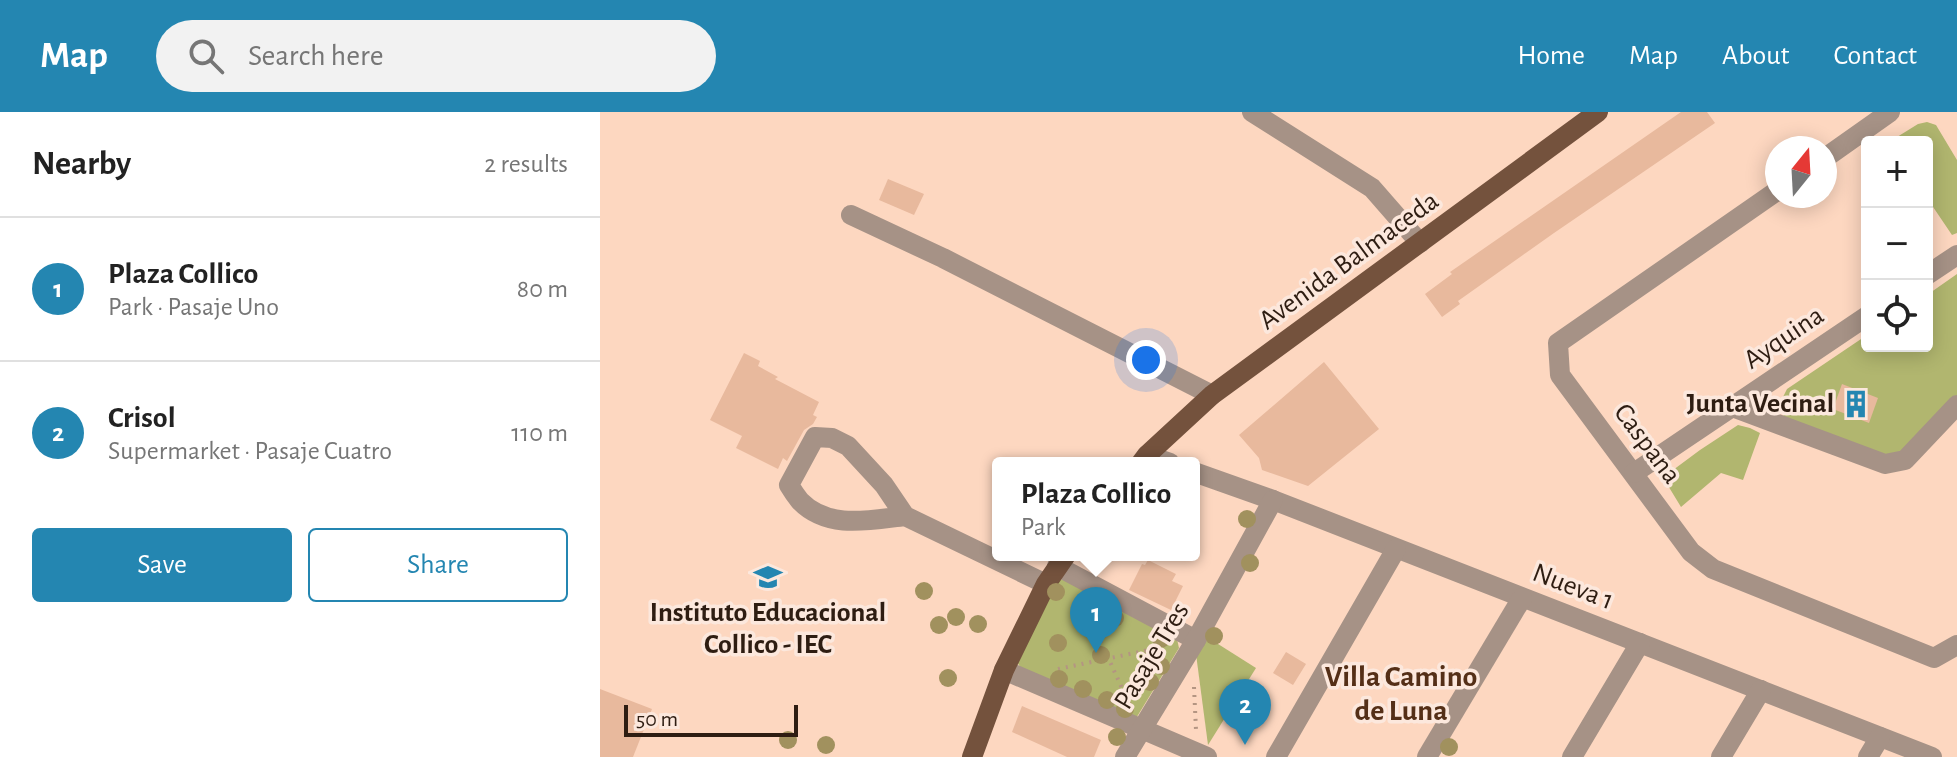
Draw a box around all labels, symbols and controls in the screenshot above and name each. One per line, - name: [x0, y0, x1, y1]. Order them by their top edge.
- search box: [156, 20, 716, 92]
- icon: search: [184, 34, 228, 78]
- text: Map: [40, 37, 108, 75]
- text: Search here: [248, 41, 384, 71]
- text: Home: [1518, 42, 1585, 70]
- text: Map: [1629, 42, 1678, 70]
- text: About: [1722, 42, 1790, 70]
- text: Contact: [1834, 42, 1917, 70]
- north arrow: [1765, 136, 1837, 208]
- map controls: [1861, 136, 1933, 352]
- button: +: [1861, 136, 1933, 208]
- text: Nearby: [32, 147, 131, 181]
- text: 2 results: [484, 151, 568, 177]
- street label: Avenida Balmaceda: [1254, 187, 1444, 335]
- button: −: [1861, 208, 1933, 280]
- text: Plaza Collico: [108, 259, 258, 289]
- text: 1: [53, 276, 63, 302]
- text: 80 m: [517, 276, 568, 302]
- button: locate: [1861, 280, 1933, 352]
- text: Park · Pasaje Uno: [108, 294, 279, 320]
- street label: Ayquina: [1739, 301, 1829, 375]
- your location: [1126, 340, 1166, 380]
- building icon: Junta Vecinal: [1841, 389, 1871, 419]
- place label: Junta Vecinal: [1686, 390, 1834, 418]
- street label: Caspana: [1608, 399, 1686, 489]
- text: Crisol: [108, 403, 176, 433]
- text: 2: [52, 420, 64, 446]
- text: 110 m: [511, 420, 568, 446]
- text: Supermarket · Pasaje Cuatro: [108, 438, 392, 464]
- popup: [992, 457, 1200, 561]
- text: Plaza Collico: [1021, 479, 1171, 509]
- text: Park: [1021, 514, 1066, 540]
- button: Save: [32, 528, 292, 602]
- button: Share: [308, 528, 568, 602]
- street label: Nueva 1: [1528, 559, 1618, 615]
- school or university icon: Instituto Educacional Collico - IEC: [753, 562, 783, 592]
- pin: 1: [1070, 587, 1122, 653]
- street label: Pasaje Tres: [1109, 598, 1195, 714]
- place label: Instituto Educacional Collico - IEC: [650, 599, 886, 659]
- district label: Villa Camino de Luna: [1325, 662, 1477, 726]
- pin: 2: [1219, 679, 1271, 745]
- scale bar: [624, 701, 798, 737]
- text: 50 m: [636, 708, 678, 730]

